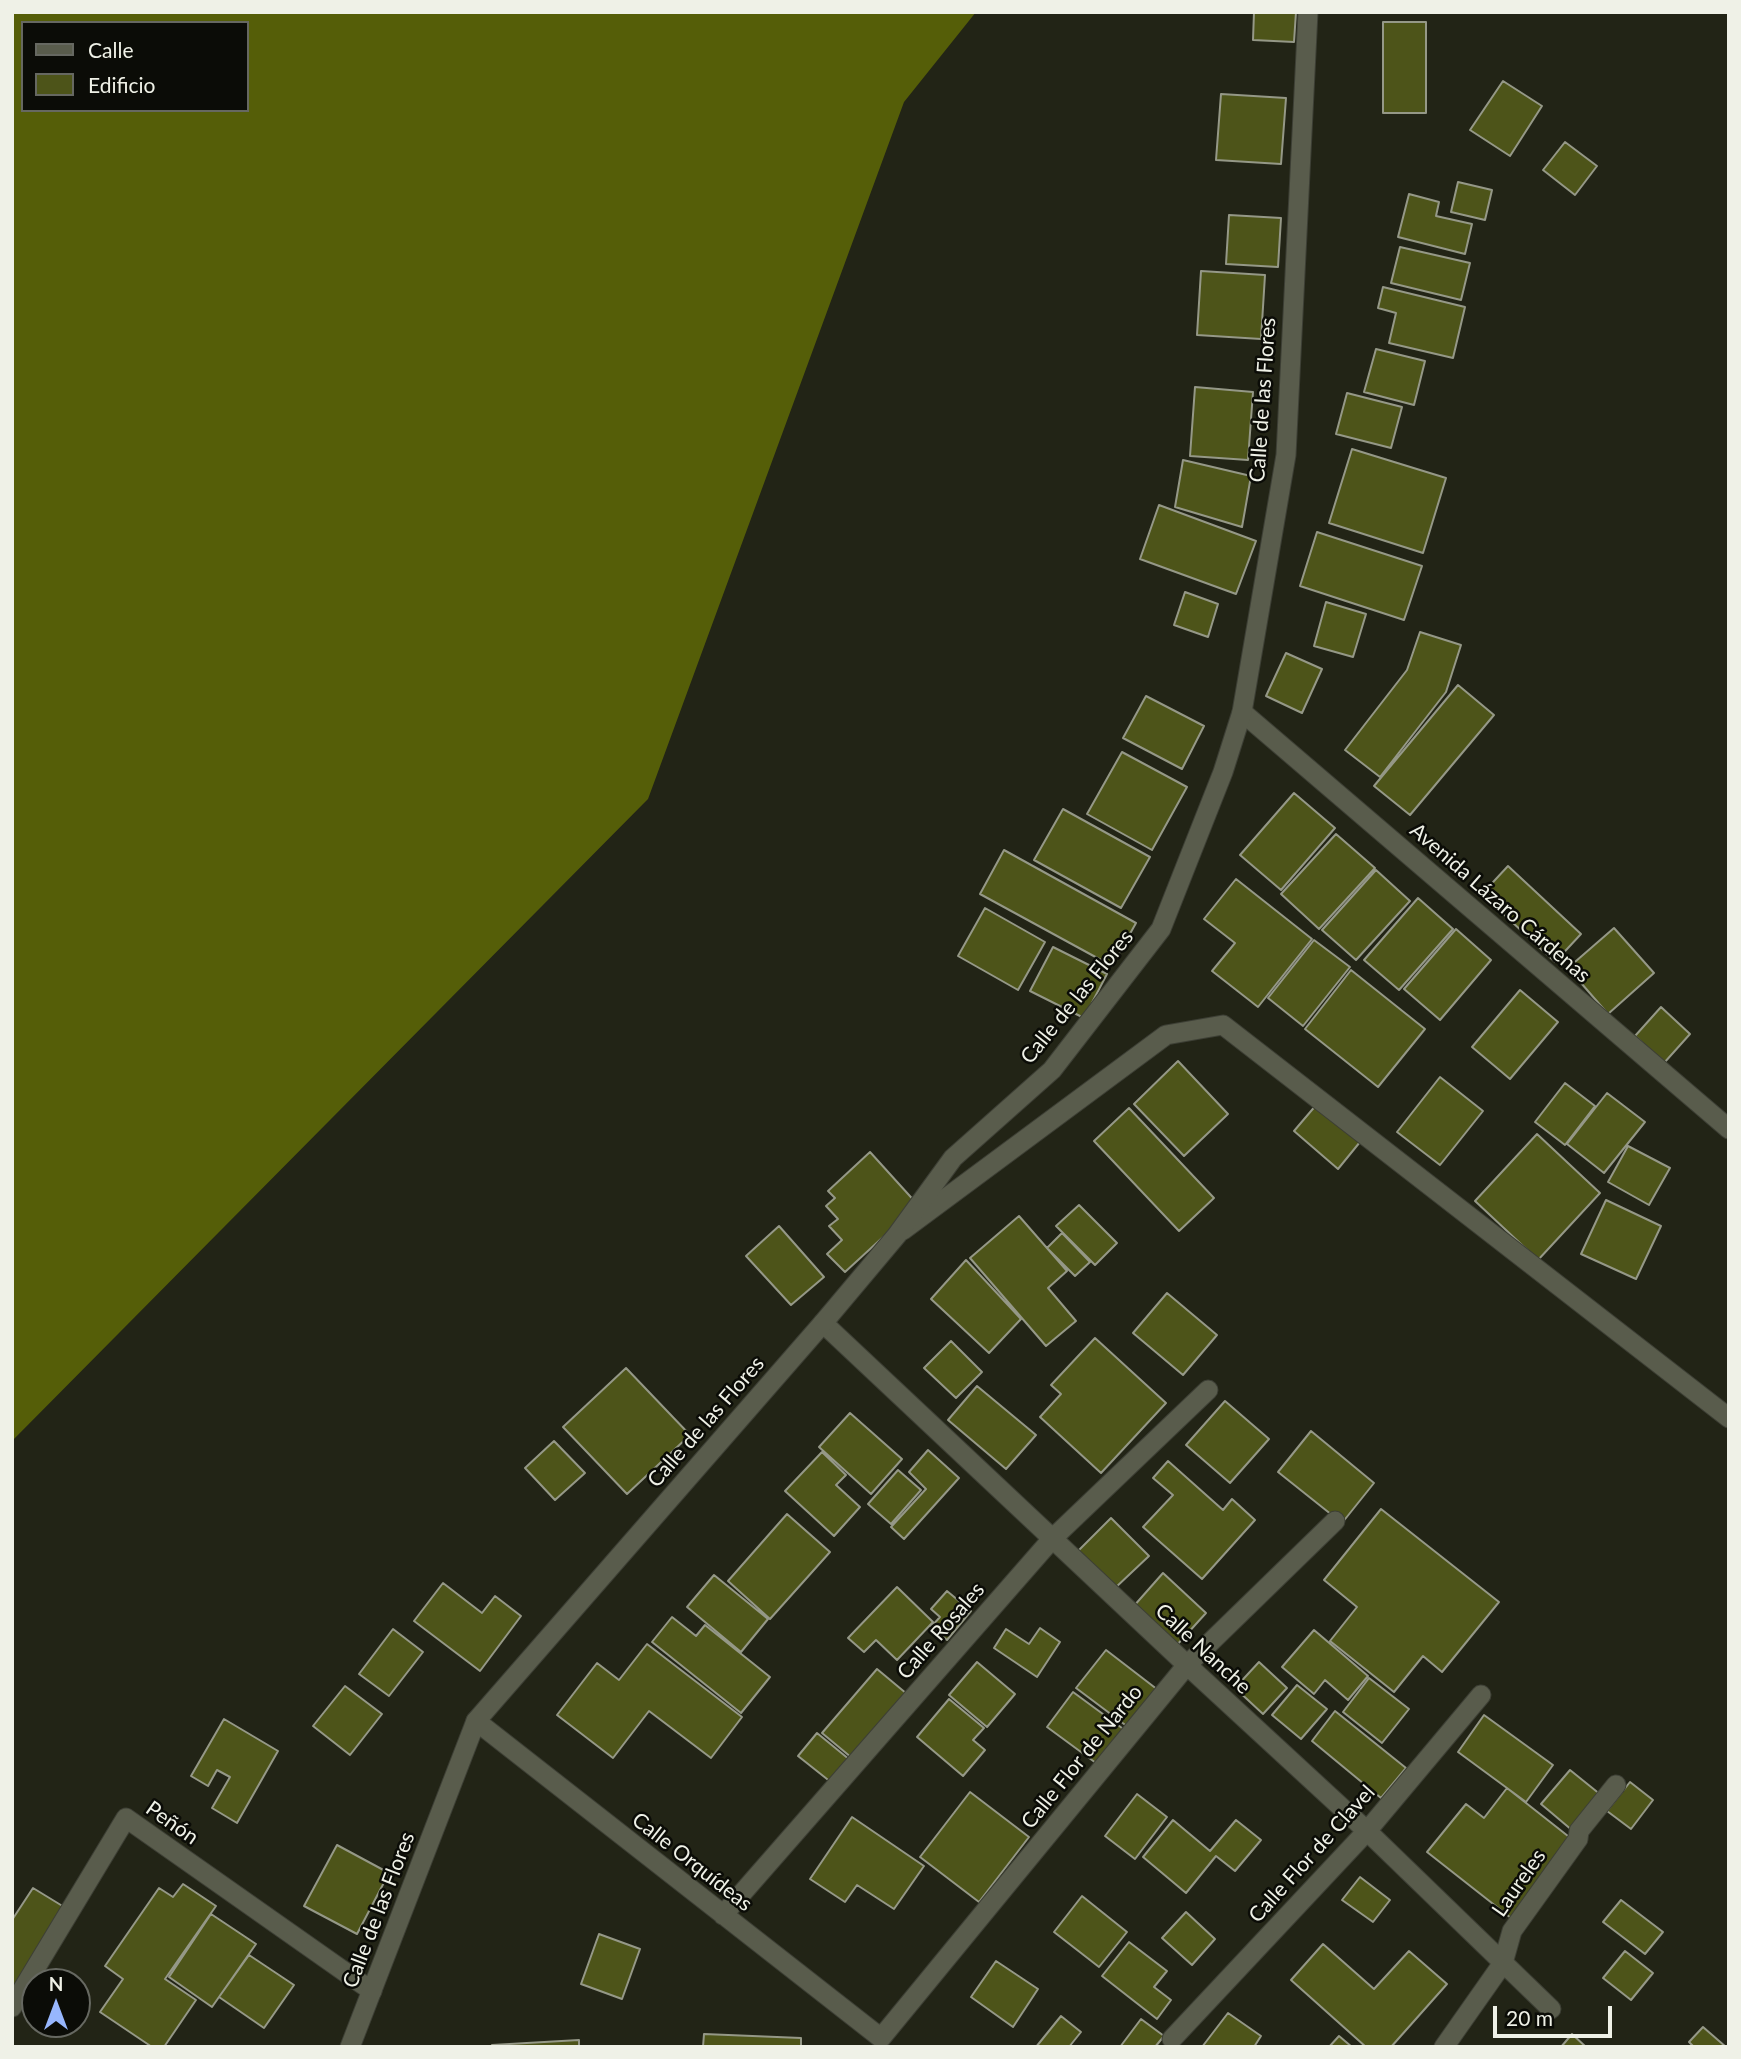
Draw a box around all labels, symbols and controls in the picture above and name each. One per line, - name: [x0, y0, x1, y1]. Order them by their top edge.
- legend: [21, 21, 248, 112]
- text: Calle: [88, 37, 133, 62]
- text: Edificio: [88, 72, 155, 97]
- street label: Calle de las Flores: [1245, 317, 1281, 483]
- street label: Avenida Lázaro Cárdenas: [1405, 818, 1595, 988]
- street label: Calle de las Flores: [1015, 925, 1139, 1069]
- street label: Calle de las Flores: [642, 1352, 770, 1492]
- street label: Calle Rosales: [892, 1577, 990, 1685]
- street label: Calle Nanche: [1150, 1598, 1256, 1700]
- street label: Calle Flor de Nardo: [1016, 1680, 1148, 1834]
- street label: Calle Flor de Clavel: [1244, 1780, 1380, 1928]
- street label: Peñón: [141, 1796, 203, 1850]
- street label: Calle Orquídeas: [627, 1807, 757, 1917]
- street label: Calle de las Flores: [338, 1829, 420, 1991]
- street label: Laureles: [1487, 1844, 1551, 1922]
- north arrow: [21, 1968, 91, 2038]
- text: N: [49, 1972, 63, 1995]
- scale bar: [1496, 1993, 1615, 2037]
- text: 20 m: [1506, 2005, 1553, 2030]

